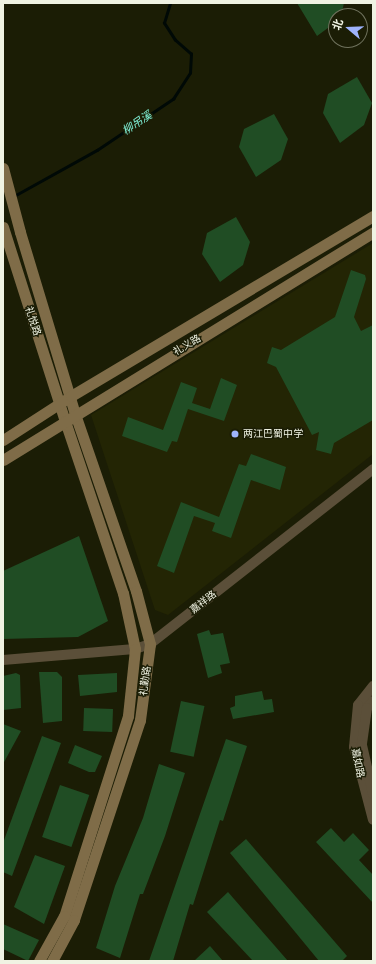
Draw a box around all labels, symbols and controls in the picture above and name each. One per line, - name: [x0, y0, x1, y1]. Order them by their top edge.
- north arrow: [328, 8, 368, 48]
- text: 北: [330, 17, 345, 32]
- water label: 柳吊溪: [120, 108, 154, 138]
- street label: 礼悦路: [23, 305, 43, 337]
- street label: 礼义路: [171, 332, 203, 358]
- place label: 两江巴蜀中学: [243, 428, 303, 440]
- marker: 两江巴蜀中学: [230, 429, 240, 439]
- street label: 嘉祥路: [187, 588, 219, 616]
- street label: 礼勤路: [137, 665, 153, 697]
- street label: 嘉如路: [349, 747, 367, 779]

